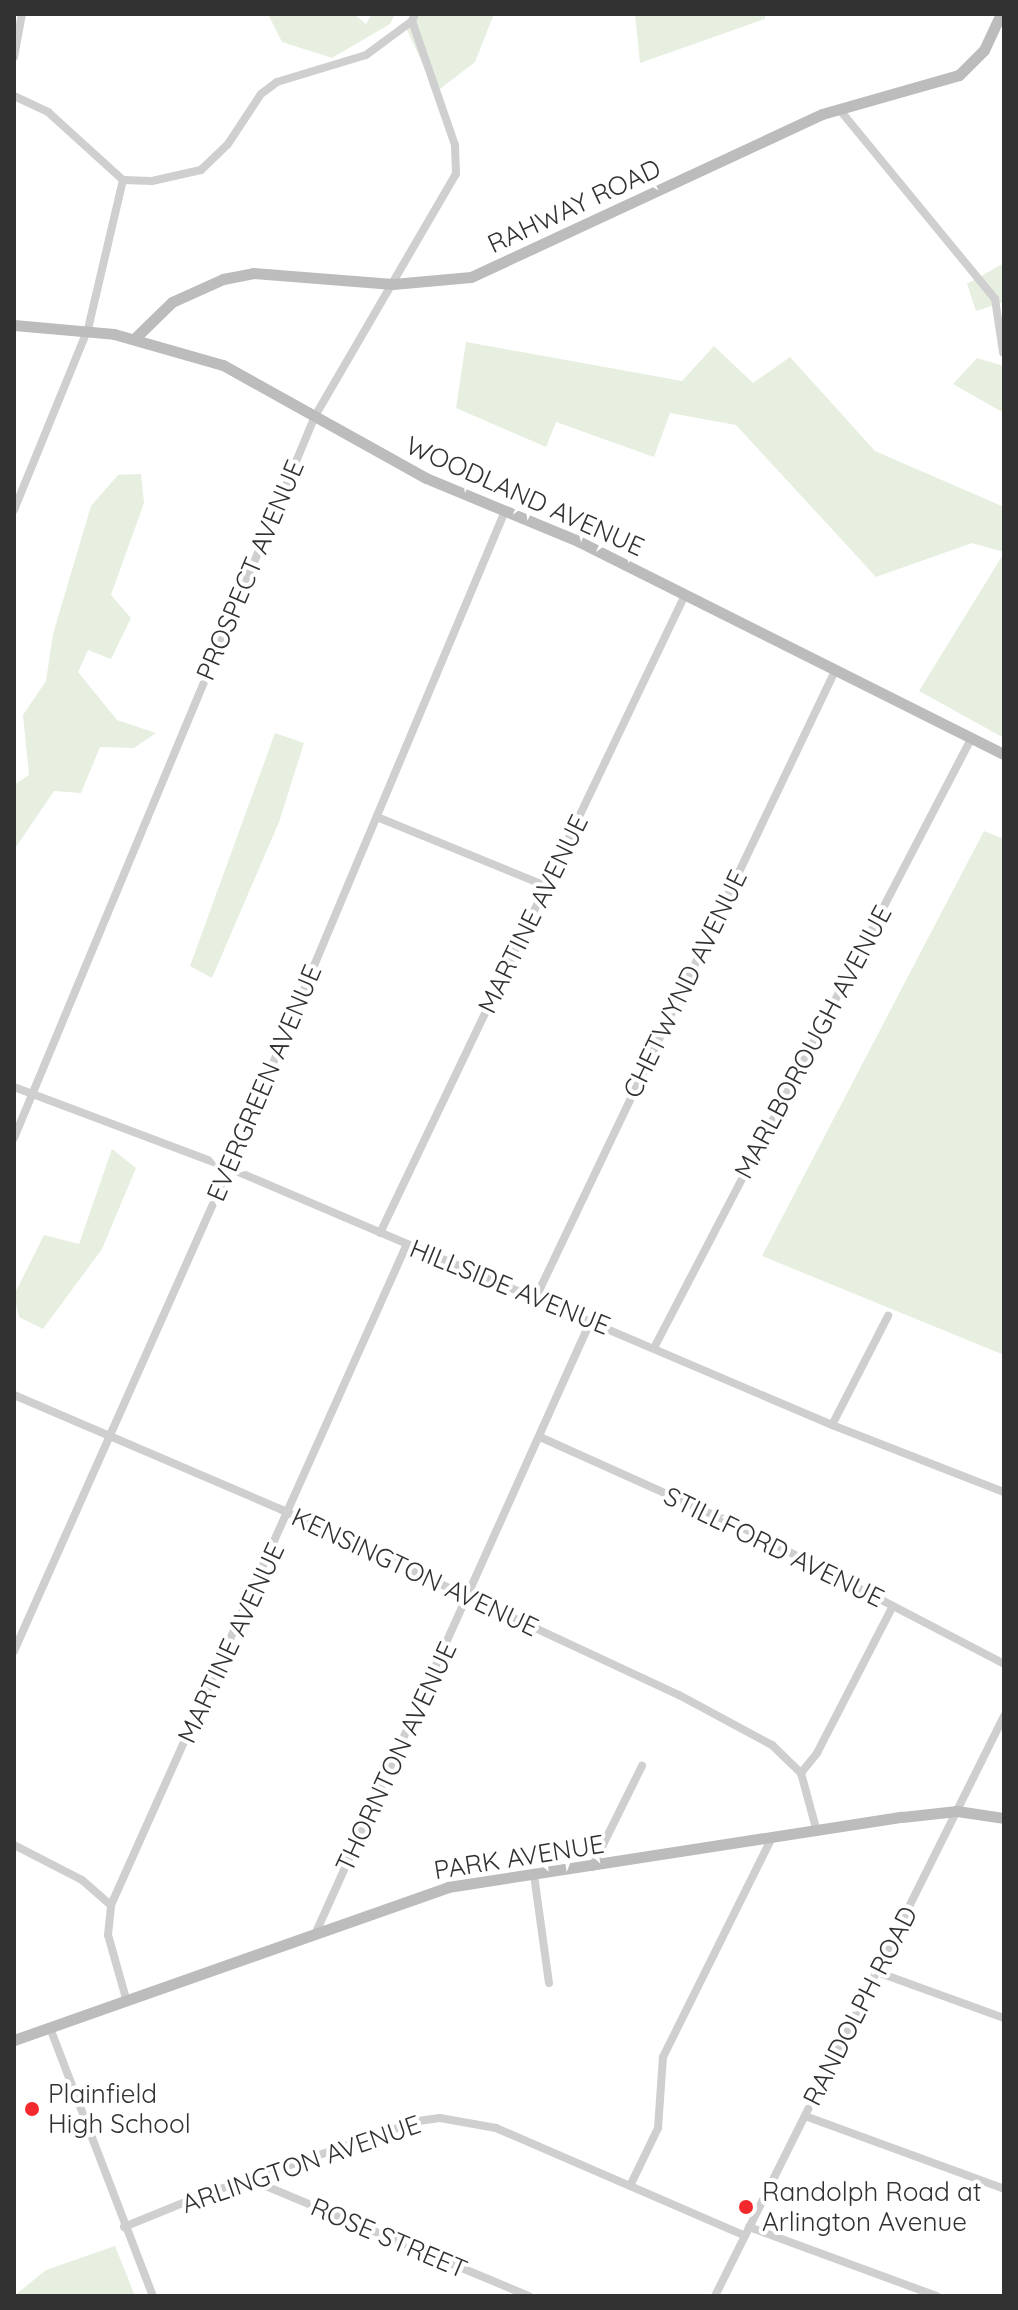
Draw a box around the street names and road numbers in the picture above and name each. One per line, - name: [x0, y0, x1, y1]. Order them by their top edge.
- street label: RAHWAY ROAD: [483, 152, 665, 260]
- street label: WOODLAND AVENUE: [401, 429, 649, 563]
- street label: PROSPECT AVENUE: [190, 455, 310, 685]
- street label: MARTINE AVENUE: [471, 810, 595, 1018]
- street label: CHETWYND AVENUE: [616, 865, 754, 1103]
- street label: MARLBOROUGH AVENUE: [728, 900, 898, 1184]
- street label: EVERGREEN AVENUE: [200, 960, 328, 1206]
- street label: HILLSIDE AVENUE: [405, 1233, 615, 1341]
- street label: STILLFORD AVENUE: [659, 1480, 889, 1614]
- street label: KENSINGTON AVENUE: [287, 1501, 543, 1643]
- street label: MARTINE AVENUE: [171, 1538, 291, 1748]
- street label: THORNTON AVENUE: [329, 1637, 463, 1877]
- street label: PARK AVENUE: [432, 1828, 606, 1886]
- street label: RANDOLPH ROAD: [796, 1901, 924, 2111]
- street label: ARLINGTON AVENUE: [177, 2108, 425, 2220]
- street label: ROSE STREET: [306, 2191, 472, 2285]

